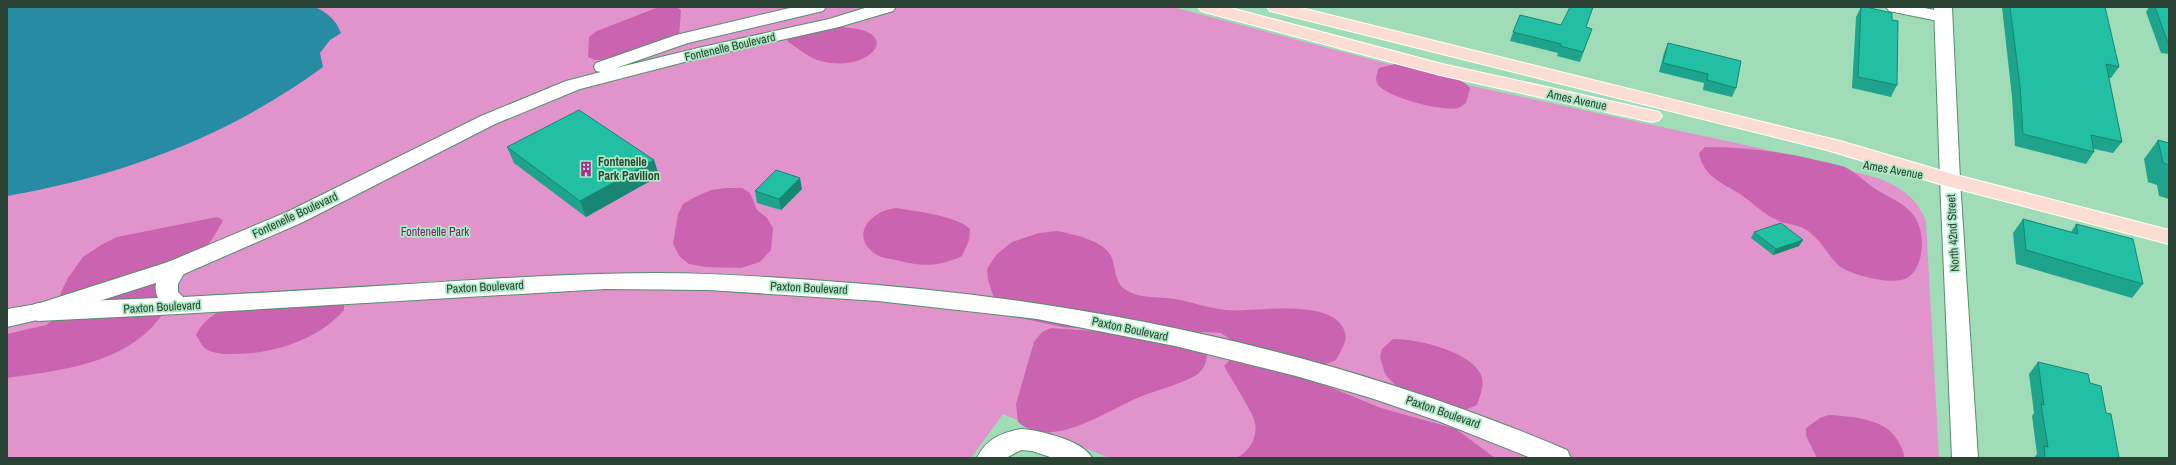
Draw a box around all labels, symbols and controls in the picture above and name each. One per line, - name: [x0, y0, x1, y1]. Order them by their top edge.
- street label: Fontenelle Boulevard: [683, 29, 777, 65]
- street label: Ames Avenue: [1545, 86, 1608, 114]
- place label: Fontenelle Park Pavilion: [598, 154, 660, 184]
- street label: Ames Avenue: [1861, 157, 1924, 183]
- building icon: Fontenelle Park Pavilion: [577, 160, 595, 178]
- street label: Fontenelle Boulevard: [250, 188, 340, 242]
- street label: North 42nd Street: [1943, 194, 1963, 272]
- park label: Fontenelle Park: [401, 224, 469, 240]
- street label: Paxton Boulevard: [446, 277, 524, 297]
- street label: Paxton Boulevard: [770, 278, 848, 298]
- street label: Paxton Boulevard: [123, 297, 201, 317]
- street label: Paxton Boulevard: [1090, 313, 1170, 345]
- street label: Paxton Boulevard: [1404, 392, 1482, 432]

